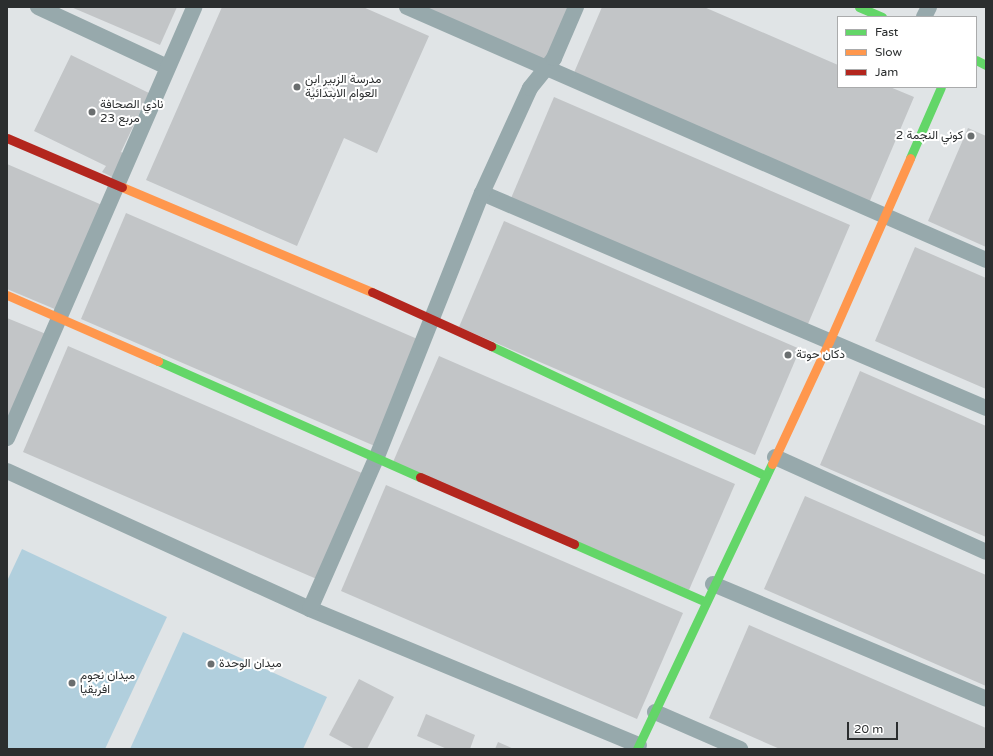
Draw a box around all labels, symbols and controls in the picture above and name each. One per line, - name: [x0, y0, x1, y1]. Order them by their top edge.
- legend: [837, 16, 977, 88]
- text: Fast: [875, 25, 898, 39]
- text: Slow: [875, 45, 902, 59]
- text: Jam: [875, 65, 898, 79]
- place label: مدرسة الزبير ابن العوام الابتدائية: [305, 73, 381, 101]
- marker: مدرسة الزبير ابن العوام الابتدائية: [292, 82, 302, 92]
- place label: نادي الصحافة مربع 23: [100, 98, 163, 126]
- marker: نادي الصحافة مربع 23: [87, 107, 97, 117]
- place label: كوني النجمة 2: [896, 129, 963, 143]
- marker: كوني النجمة 2: [966, 131, 976, 141]
- place label: دكان حوتة: [796, 348, 845, 362]
- marker: دكان حوتة: [783, 350, 793, 360]
- place label: ميدان الوحدة: [219, 657, 282, 671]
- marker: ميدان الوحدة: [206, 659, 216, 669]
- place label: ميدان نجوم افريقيا: [80, 669, 135, 697]
- marker: ميدان نجوم افريقيا: [67, 678, 77, 688]
- scale bar: [849, 714, 900, 740]
- text: 20 m: [854, 722, 883, 736]

